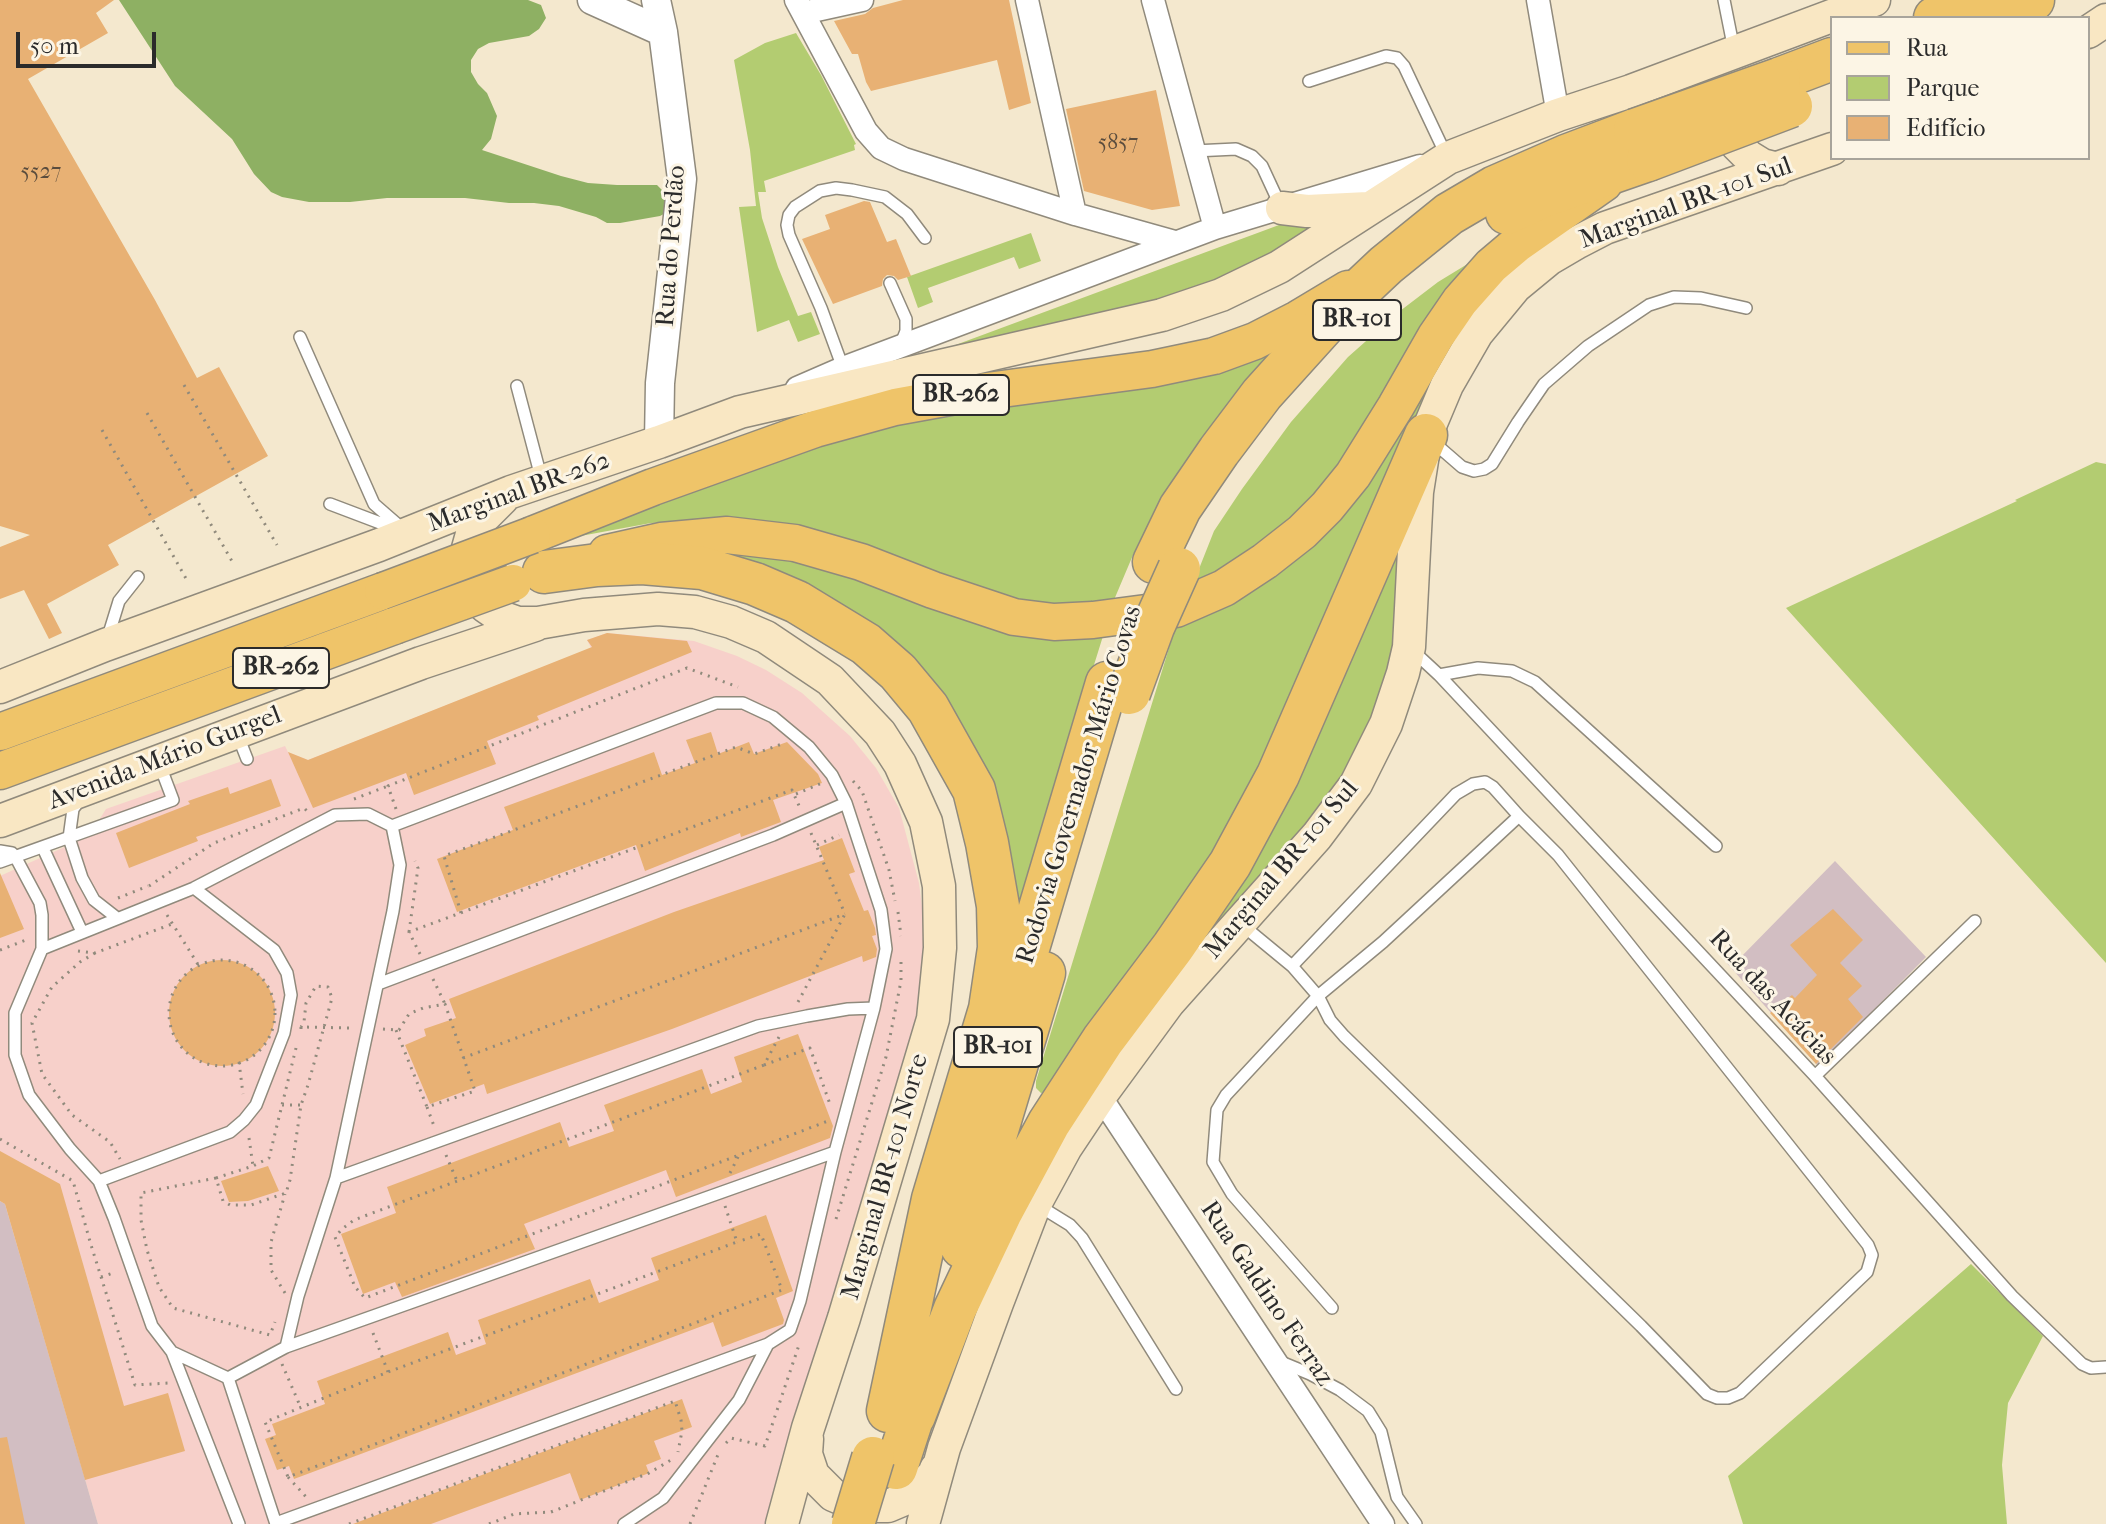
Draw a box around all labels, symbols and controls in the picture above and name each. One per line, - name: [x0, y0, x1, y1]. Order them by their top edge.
- scale bar: [20, 16, 160, 66]
- legend: [1830, 16, 2090, 160]
- text: 50 m: [30, 32, 79, 60]
- text: Rua: [1906, 34, 1948, 62]
- text: Parque: [1906, 74, 1979, 102]
- text: Edifício: [1906, 114, 1985, 142]
- house number: 5857: [1098, 131, 1138, 157]
- street label: Marginal BR-101 Sul: [1575, 151, 1797, 257]
- house number: 5527: [21, 160, 61, 186]
- street label: Rua do Perdão: [651, 164, 693, 328]
- road number: BR-101: [1313, 300, 1401, 340]
- road number: BR-262: [913, 375, 1009, 415]
- street label: Marginal BR-262: [424, 446, 614, 540]
- street label: Rodovia Governador Mário Covas: [1011, 602, 1149, 968]
- road number: BR-262: [233, 648, 329, 688]
- street label: Avenida Mário Gurgel: [44, 700, 286, 818]
- street label: Marginal BR-101 Sul: [1198, 774, 1366, 966]
- street label: Rua das Acácias: [1702, 924, 1842, 1072]
- road number: BR-101: [954, 1027, 1042, 1067]
- street label: Marginal BR-101 Norte: [836, 1050, 936, 1304]
- street label: Rua Galdino Ferraz: [1193, 1196, 1339, 1392]

